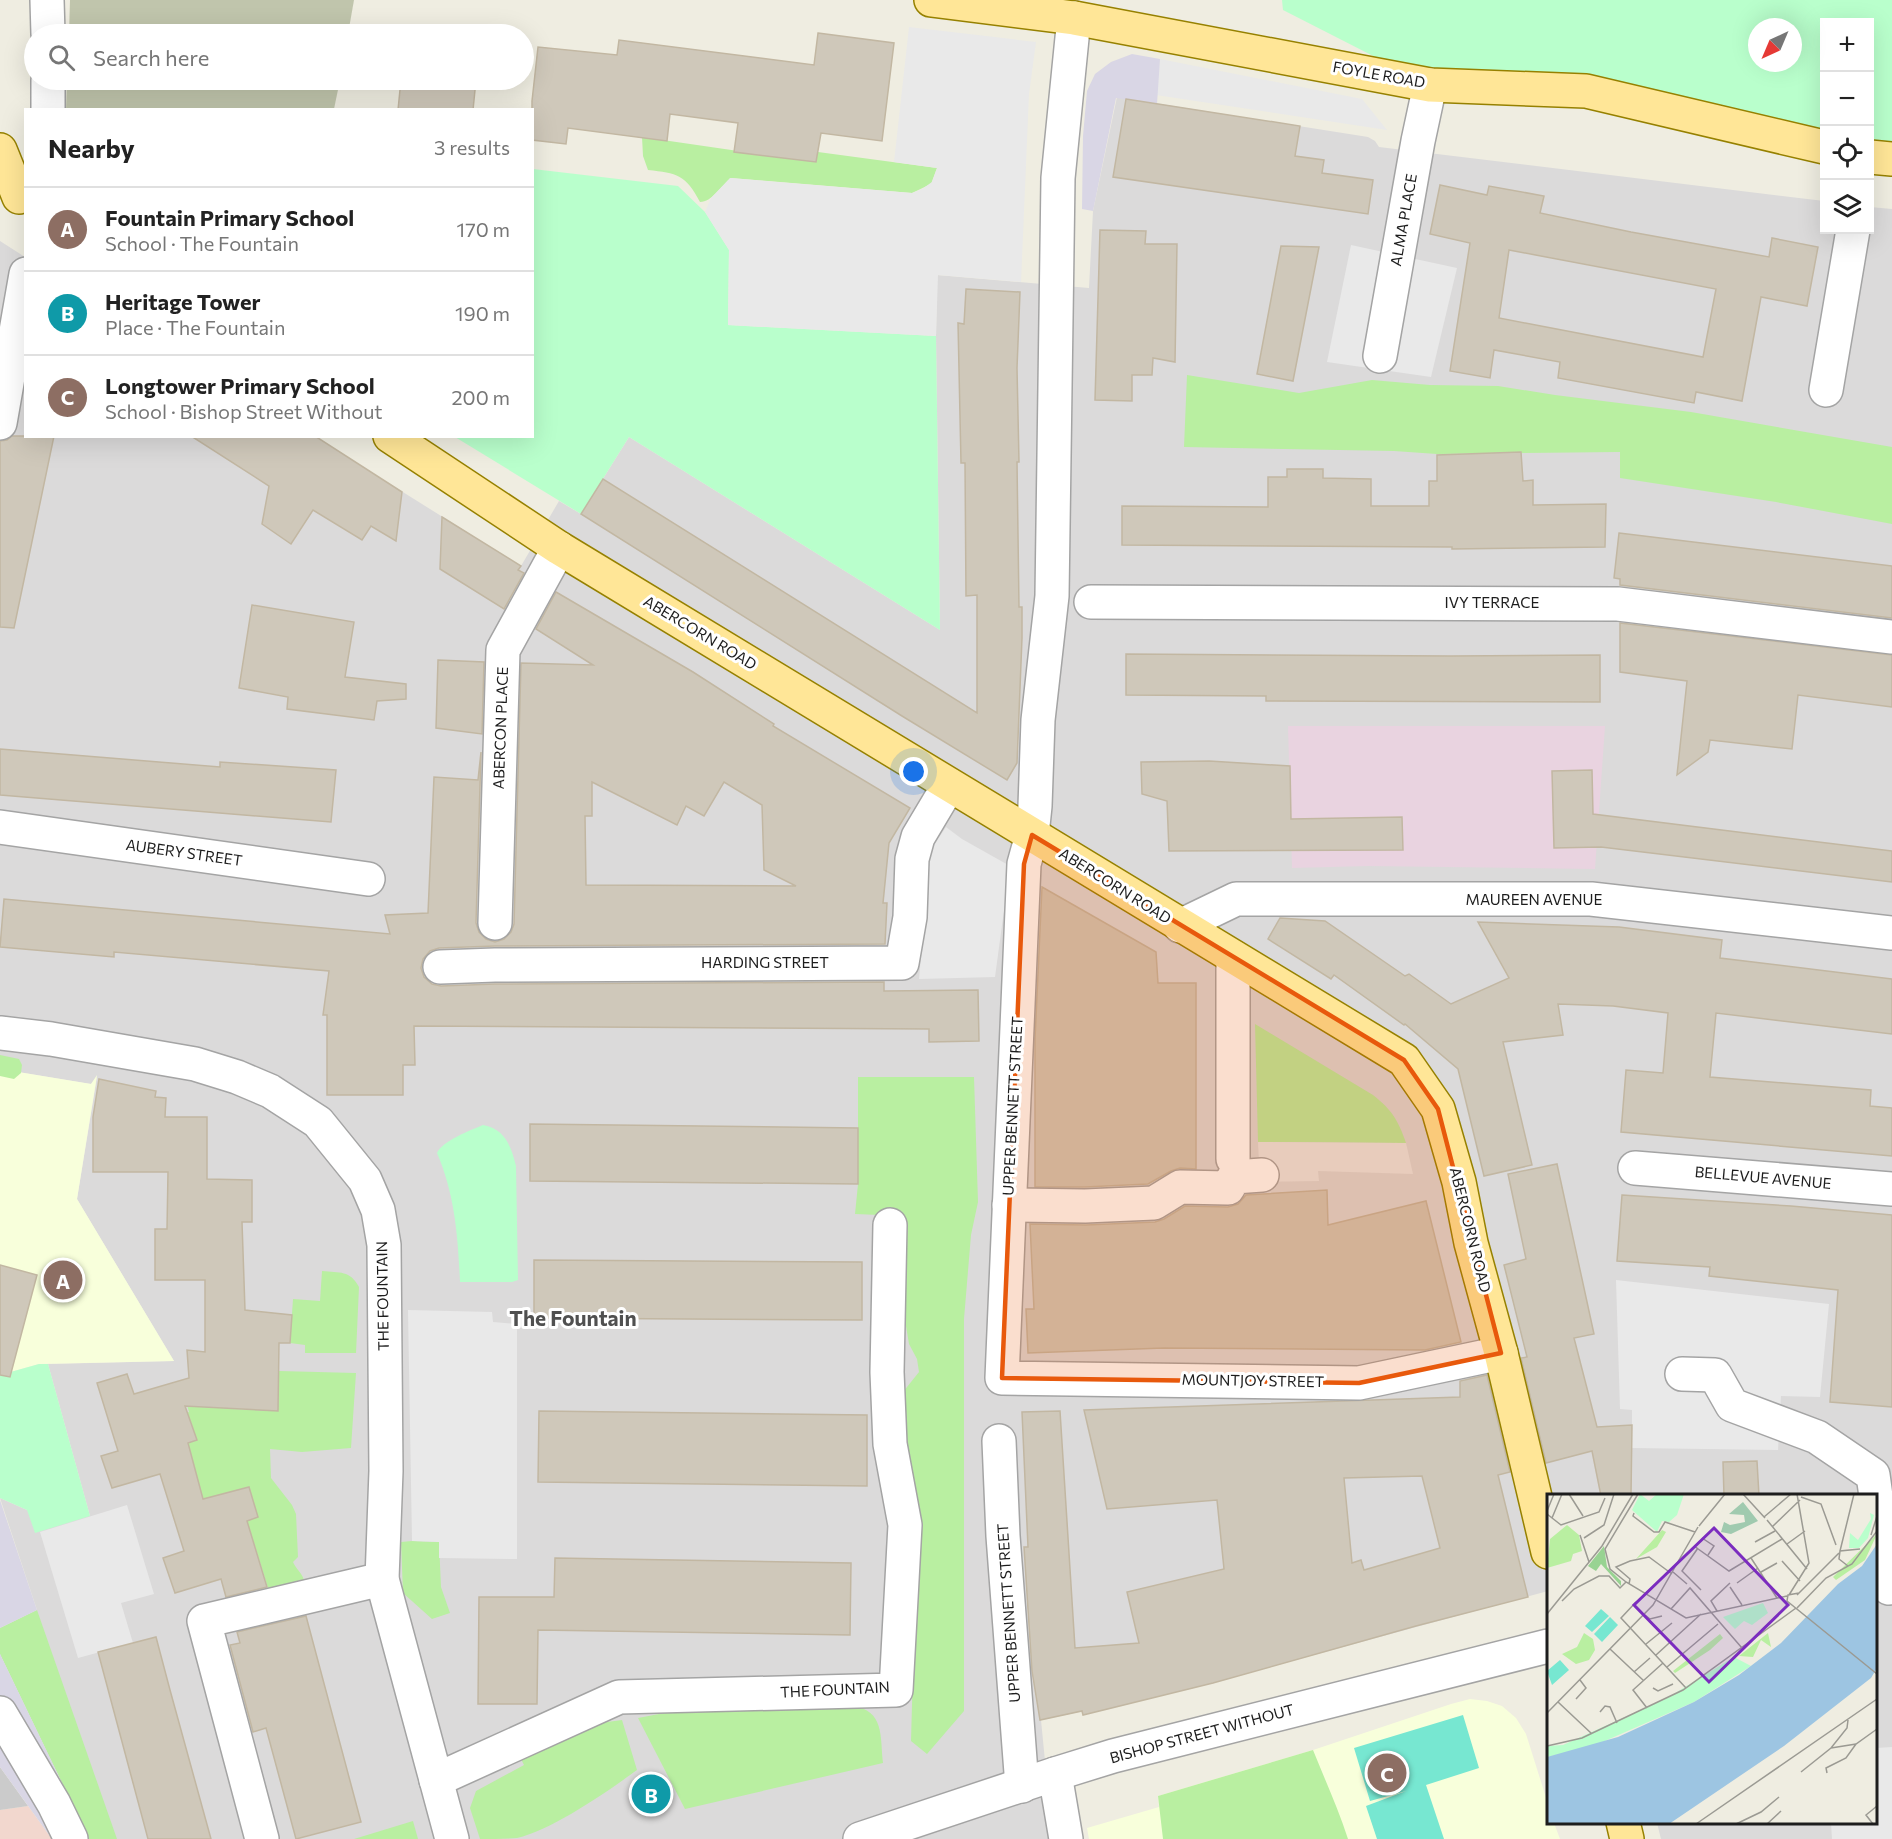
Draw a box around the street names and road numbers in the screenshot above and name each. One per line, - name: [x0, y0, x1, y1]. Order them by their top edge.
- street label: FOYLE ROAD: [1332, 57, 1427, 91]
- street label: ALMA PLACE: [1386, 172, 1420, 267]
- street label: ABERCORN ROAD: [641, 591, 760, 673]
- street label: IVY TERRACE: [1445, 593, 1540, 611]
- street label: ABERCON PLACE: [489, 666, 511, 790]
- street label: AUBERY STREET: [125, 835, 244, 869]
- street label: ABERCORN ROAD: [1056, 843, 1175, 927]
- street label: MAUREEN AVENUE: [1466, 890, 1603, 908]
- street label: HARDING STREET: [701, 953, 829, 971]
- street label: UPPER BENNETT STREET: [998, 1015, 1026, 1196]
- street label: BELLEVUE AVENUE: [1694, 1162, 1832, 1192]
- street label: ABERCORN ROAD: [1447, 1165, 1495, 1294]
- street label: THE FOUNTAIN: [372, 1241, 392, 1351]
- street label: MOUNTJOY STREET: [1182, 1370, 1325, 1390]
- street label: UPPER BENNETT STREET: [993, 1523, 1023, 1703]
- street label: THE FOUNTAIN: [780, 1677, 890, 1701]
- street label: BISHOP STREET WITHOUT: [1108, 1700, 1296, 1766]

